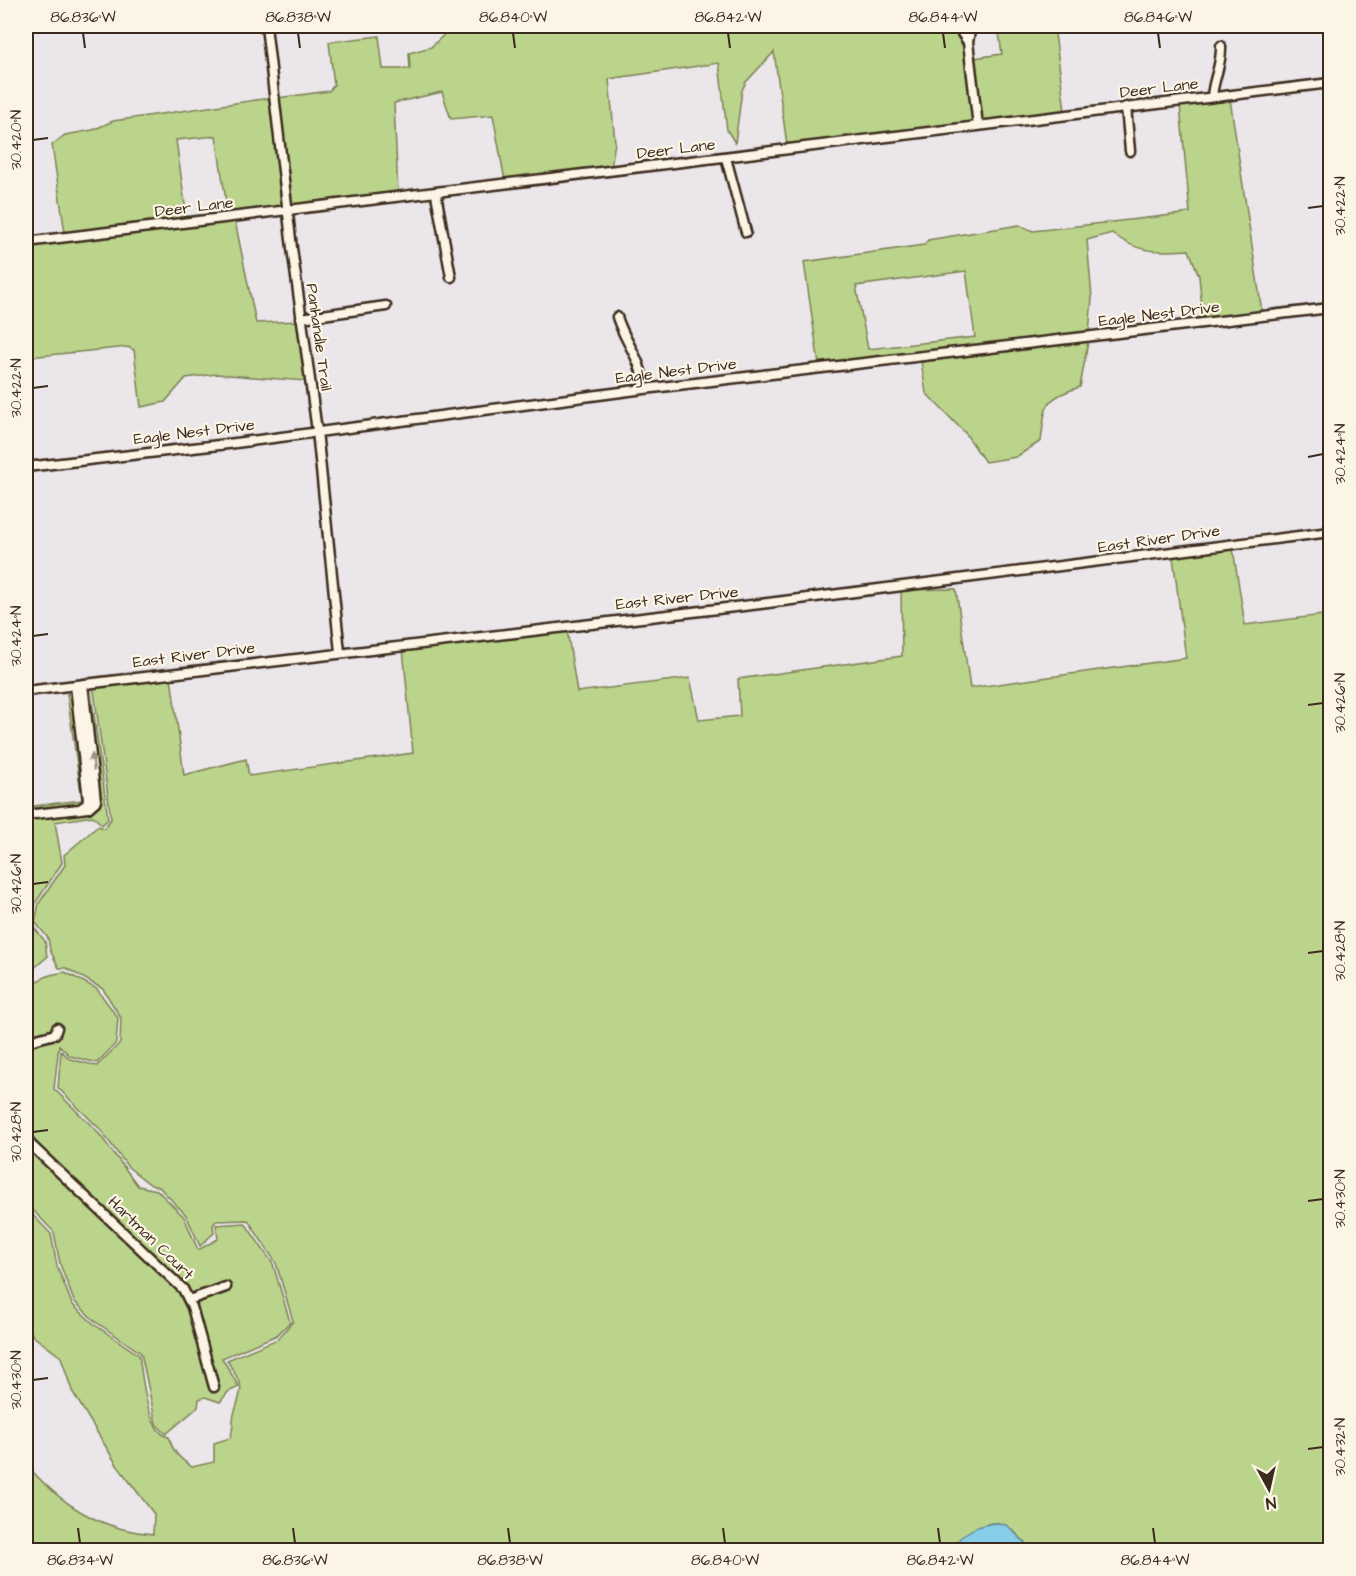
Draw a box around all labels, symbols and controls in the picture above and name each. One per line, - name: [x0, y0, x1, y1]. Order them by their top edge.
- text: 86.836°W: [50, 7, 116, 28]
- text: 86.838°W: [265, 7, 331, 28]
- text: 86.840°W: [479, 7, 547, 28]
- text: 86.842°W: [694, 7, 762, 28]
- text: 86.844°W: [909, 7, 977, 28]
- text: 86.846°W: [1124, 7, 1192, 28]
- street label: Deer Lane: [1119, 72, 1200, 104]
- text: 30.420°N: [6, 110, 27, 170]
- street label: Deer Lane: [636, 133, 717, 165]
- text: 30.422°N: [1330, 176, 1351, 236]
- street label: Deer Lane: [154, 191, 235, 223]
- street label: Panhandle Trail: [301, 282, 337, 392]
- street label: Eagle Nest Drive: [1097, 296, 1221, 333]
- street label: Eagle Nest Drive: [614, 353, 738, 390]
- text: 30.422°N: [6, 358, 27, 418]
- street label: Eagle Nest Drive: [132, 414, 256, 451]
- text: 30.424°N: [1330, 424, 1351, 484]
- street label: East River Drive: [1097, 519, 1222, 558]
- street label: East River Drive: [615, 581, 740, 615]
- text: 30.424°N: [6, 606, 27, 666]
- street label: East River Drive: [132, 637, 257, 673]
- text: 30.426°N: [1330, 673, 1351, 733]
- one-way arrow: [88, 753, 98, 772]
- text: 30.426°N: [6, 854, 27, 914]
- text: 30.428°N: [1330, 921, 1351, 981]
- text: 30.428°N: [6, 1102, 27, 1162]
- text: 30.430°N: [1330, 1169, 1351, 1229]
- street label: Hartman Court: [103, 1191, 199, 1285]
- text: 30.430°N: [6, 1350, 27, 1410]
- text: 30.432°N: [1330, 1418, 1351, 1476]
- north arrow: [1239, 1459, 1299, 1519]
- text: N: [1264, 1491, 1277, 1514]
- text: 86.834°W: [47, 1550, 113, 1571]
- text: 86.836°W: [262, 1550, 328, 1571]
- text: 86.838°W: [477, 1550, 543, 1571]
- text: 86.840°W: [691, 1550, 759, 1571]
- text: 86.842°W: [906, 1550, 974, 1571]
- text: 86.844°W: [1121, 1550, 1189, 1571]

